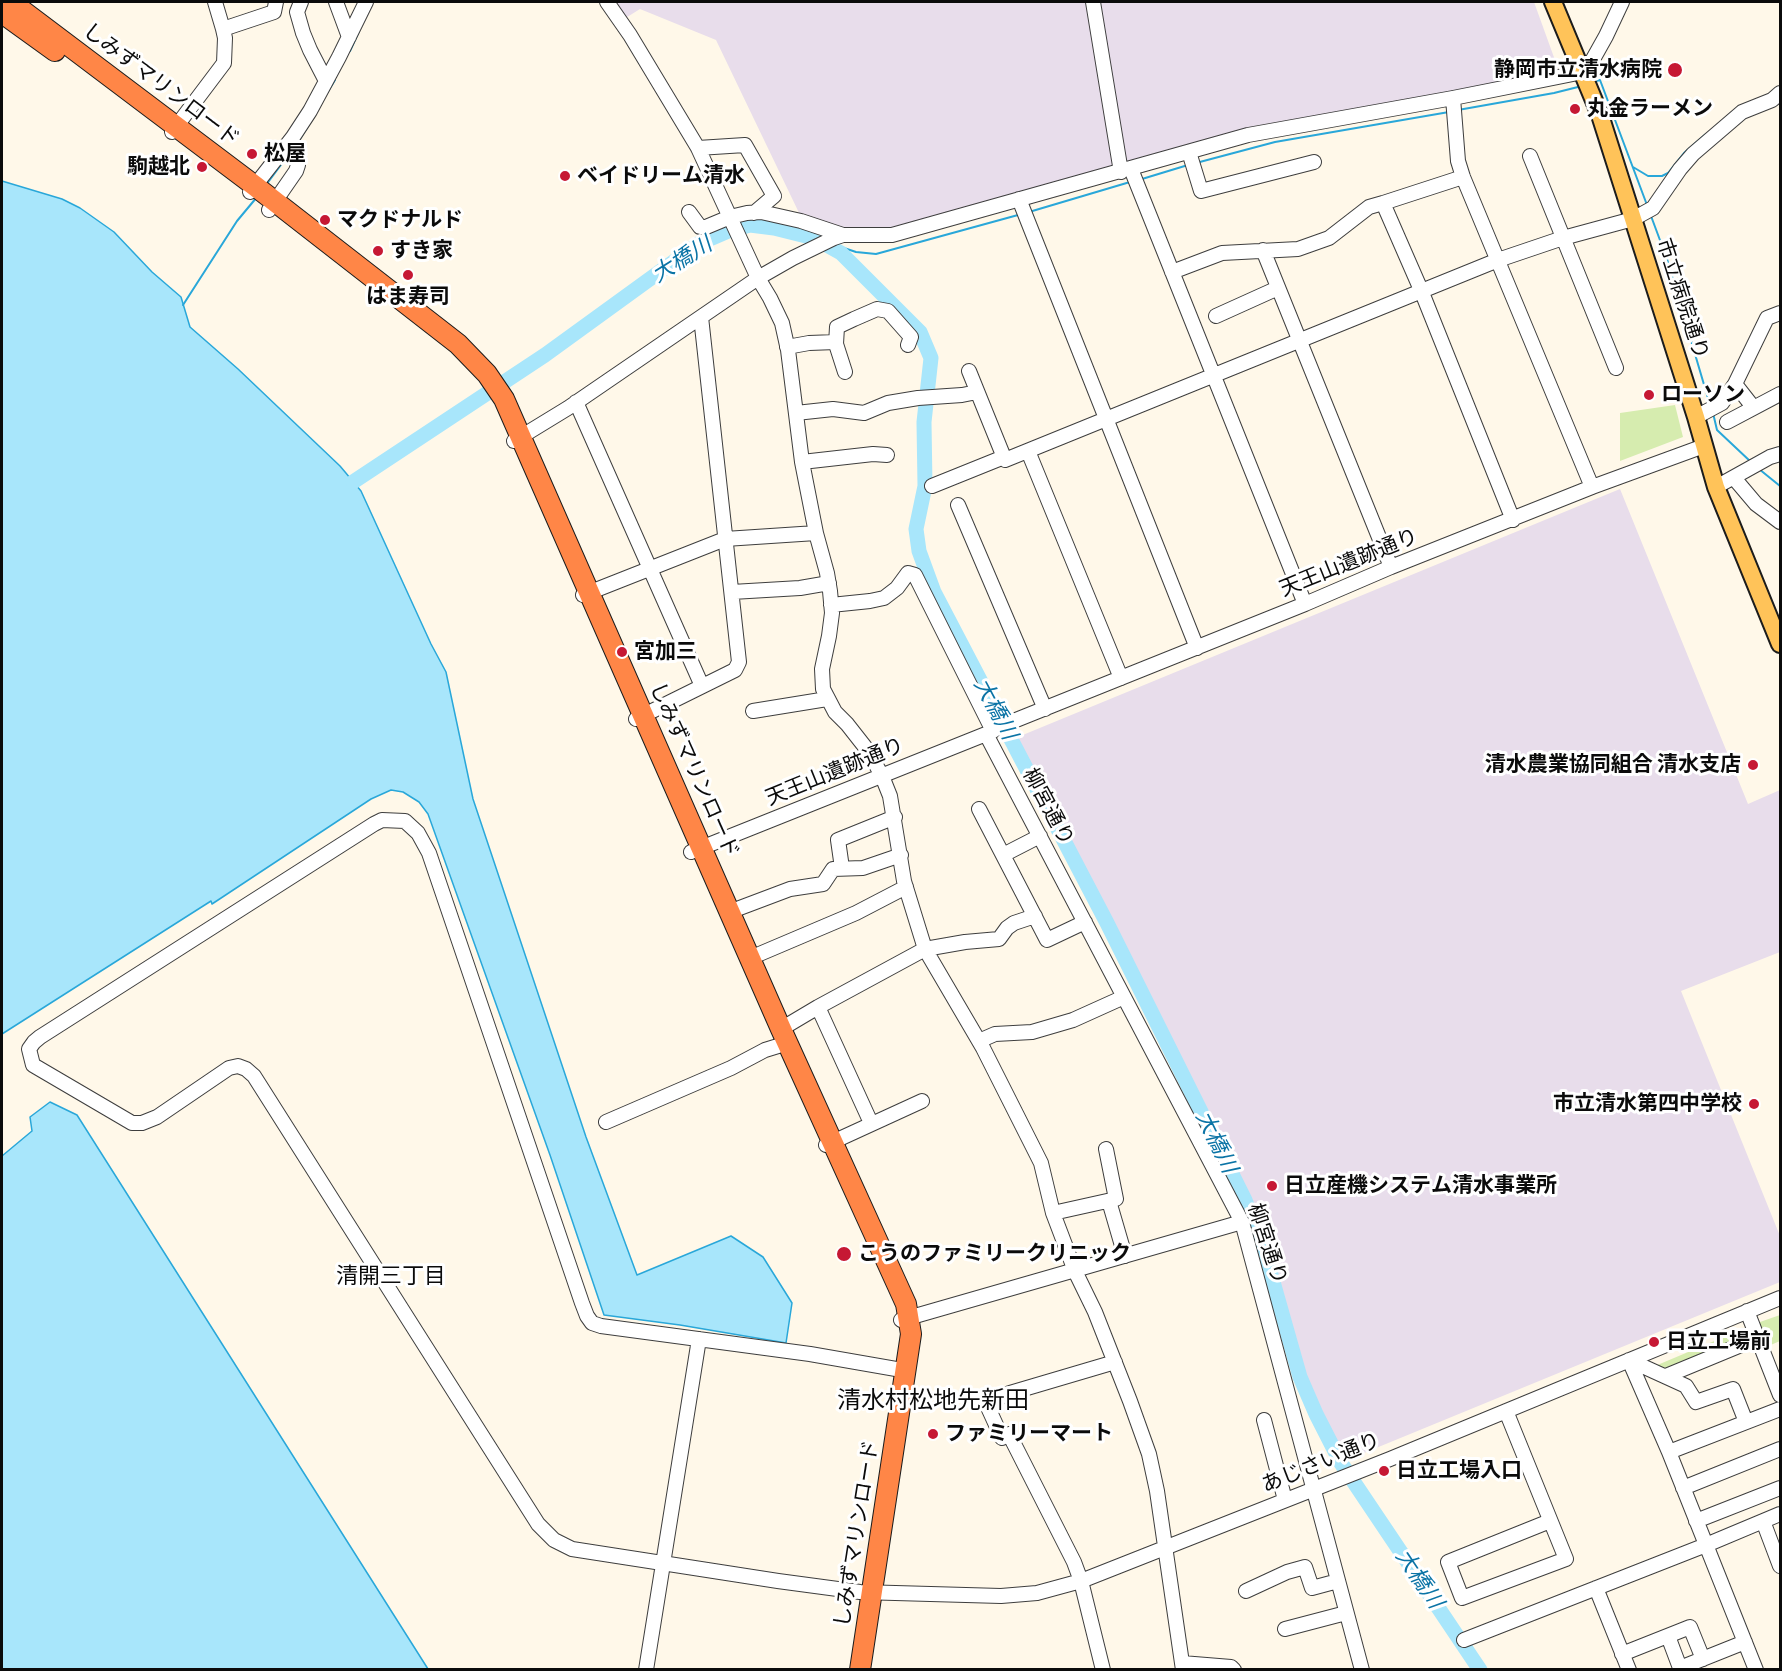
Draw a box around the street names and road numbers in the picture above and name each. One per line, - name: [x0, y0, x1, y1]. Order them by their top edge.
- street label: しみずマリンロード: [78, 18, 244, 152]
- street label: 市立病院通り: [1651, 235, 1713, 363]
- street label: 天王山遺跡通り: [1276, 524, 1422, 602]
- street label: しみずマリンロード: [644, 679, 744, 861]
- street label: 天王山遺跡通り: [762, 733, 908, 811]
- street label: 柳宮通り: [1017, 764, 1079, 850]
- street label: 柳宮通り: [1242, 1200, 1292, 1288]
- street label: あじさい通り: [1258, 1428, 1384, 1498]
- street label: しみずマリンロード: [830, 1439, 884, 1629]

